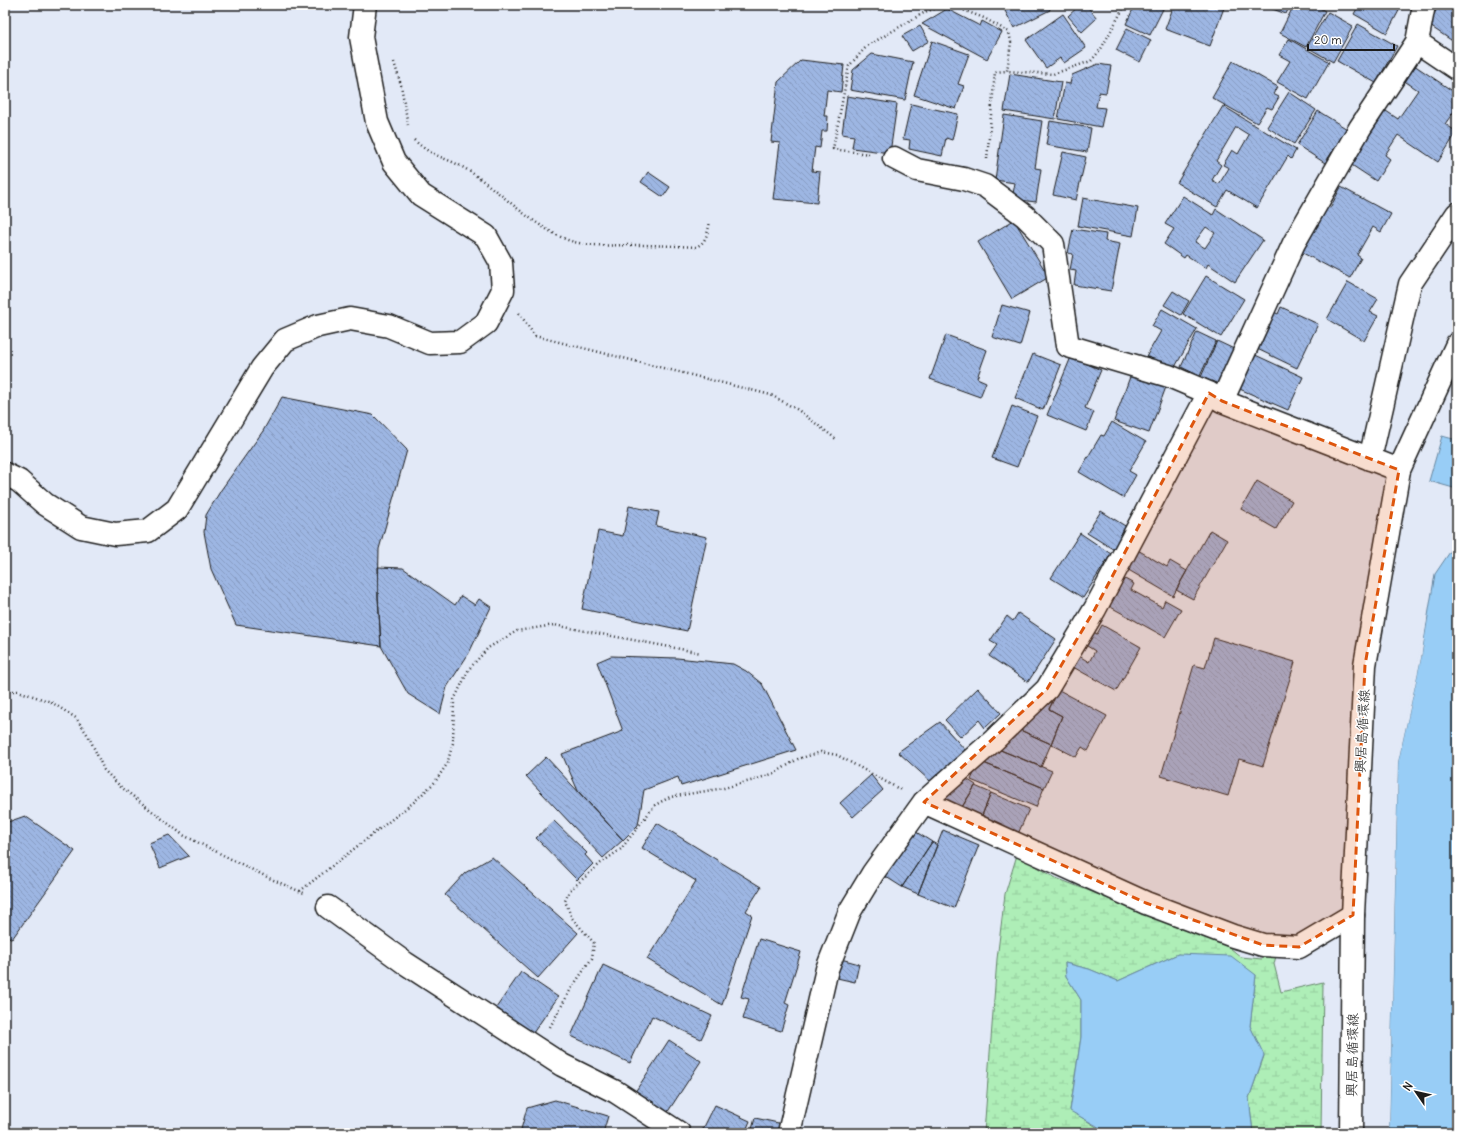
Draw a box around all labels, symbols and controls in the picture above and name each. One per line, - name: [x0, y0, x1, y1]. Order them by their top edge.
- scale bar: [1308, 26, 1394, 52]
- text: 20 m: [1314, 32, 1342, 47]
- street label: 興居島循環線: [1351, 689, 1373, 773]
- street label: 興居島循環線: [1342, 1013, 1362, 1097]
- north arrow: [1396, 1072, 1436, 1112]
- text: N: [1400, 1079, 1416, 1093]

